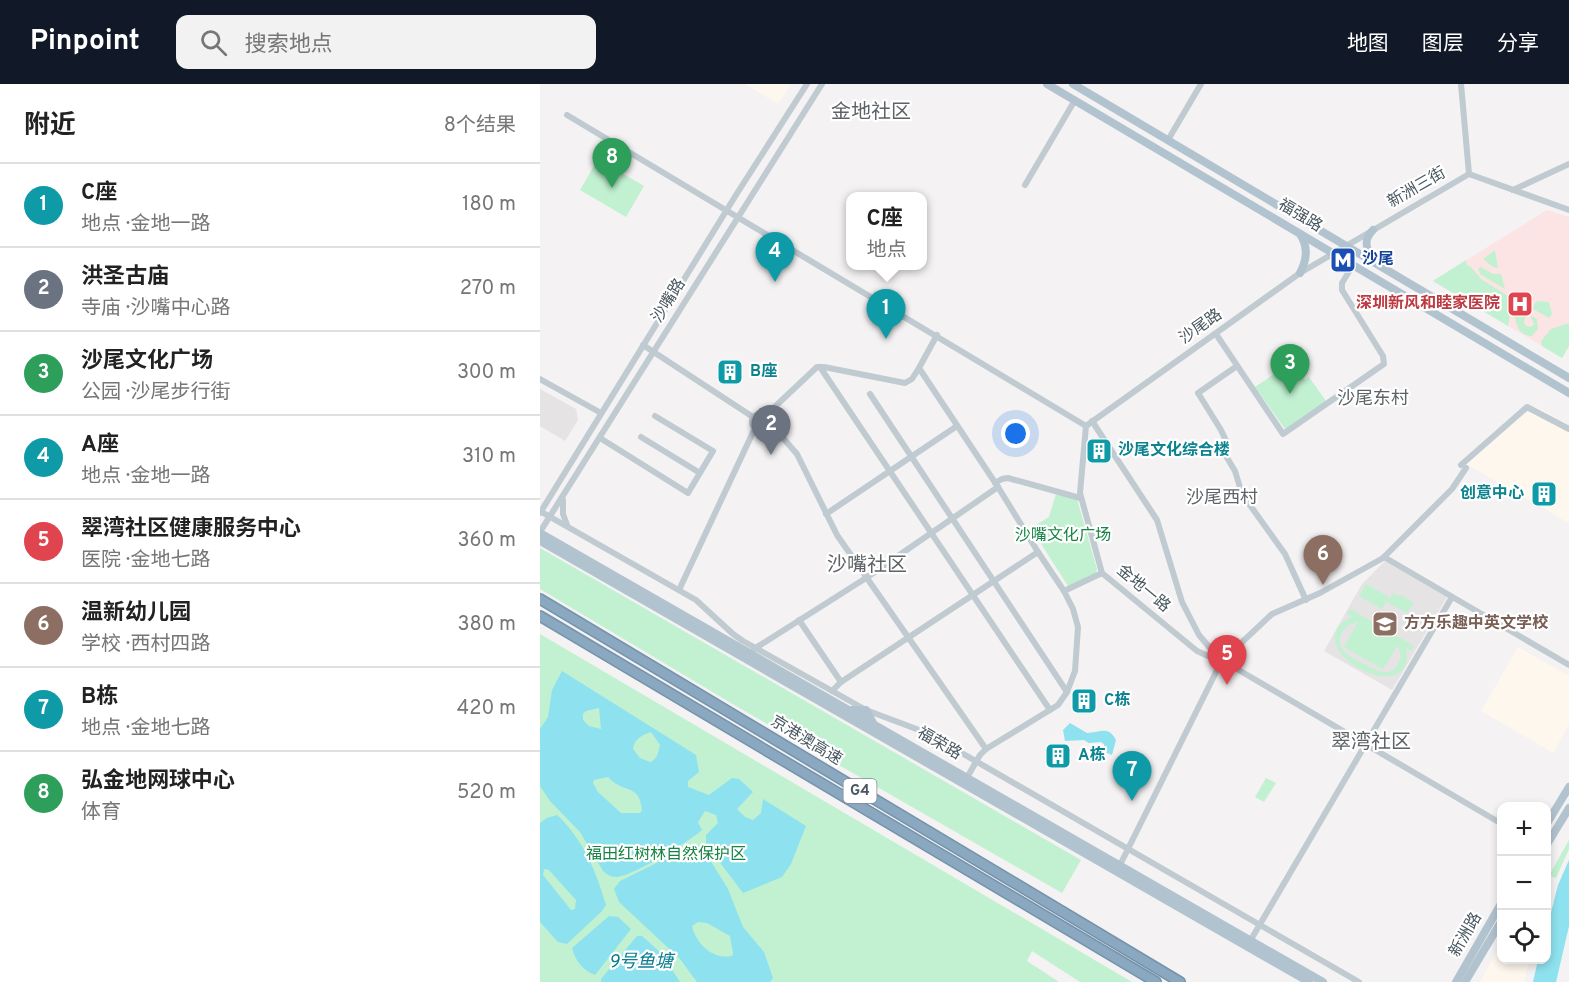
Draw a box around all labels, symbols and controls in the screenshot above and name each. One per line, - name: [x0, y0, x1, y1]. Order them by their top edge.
- search box: [176, 15, 596, 69]
- text: Pinpoint: [30, 24, 140, 60]
- icon: search: [197, 26, 230, 59]
- text: 地图: [1347, 31, 1389, 58]
- text: 图层: [1422, 31, 1464, 58]
- text: 分享: [1497, 31, 1539, 58]
- text: 搜索地点: [245, 32, 333, 59]
- district label: 金地社区: [831, 100, 911, 126]
- text: 附近: [24, 110, 76, 143]
- text: 8个结果: [444, 113, 516, 139]
- pin: 8: [592, 138, 632, 188]
- street label: 新洲三街: [1384, 163, 1450, 213]
- text: C座: [81, 180, 117, 207]
- text: 1: [40, 192, 48, 218]
- text: 180 m: [462, 192, 516, 218]
- popup: [846, 192, 927, 270]
- street label: 福强路: [1274, 195, 1326, 237]
- text: C座: [867, 206, 903, 233]
- text: 地点 · 金地一路: [81, 212, 210, 238]
- pin: 4: [756, 232, 794, 282]
- text: 地点: [867, 238, 907, 264]
- metro station icon: 沙尾: [1328, 245, 1358, 275]
- place label: 沙尾: [1362, 249, 1394, 270]
- text: 洪圣古庙: [81, 264, 169, 291]
- street label: 沙嘴路: [648, 275, 690, 327]
- text: 2: [37, 276, 50, 302]
- text: 270 m: [460, 276, 516, 302]
- hospital icon: 深圳新风和睦家医院: [1505, 289, 1535, 319]
- pin: 1: [866, 290, 906, 339]
- place label: 深圳新风和睦家医院: [1356, 294, 1500, 314]
- text: 寺庙 · 沙嘴中心路: [81, 296, 230, 322]
- street label: 沙尾路: [1176, 305, 1226, 349]
- pin: 3: [1270, 344, 1310, 394]
- text: 沙尾文化广场: [81, 348, 213, 375]
- building icon: B座: [715, 357, 745, 387]
- text: 3: [38, 360, 50, 386]
- text: 300 m: [457, 360, 516, 386]
- place label: B座: [750, 362, 777, 382]
- text: 公园 · 沙尾步行街: [81, 380, 230, 406]
- district label: 沙尾东村: [1337, 388, 1409, 411]
- pin: 2: [752, 406, 790, 455]
- your location: [1001, 419, 1030, 448]
- text: A座: [81, 432, 119, 459]
- building icon: 沙尾文化综合楼: [1084, 436, 1114, 466]
- place label: 沙尾文化综合楼: [1118, 440, 1230, 461]
- text: 4: [37, 444, 50, 470]
- text: 310 m: [462, 444, 516, 470]
- text: 地点 · 金地一路: [81, 464, 210, 490]
- building icon: 创意中心: [1529, 479, 1559, 509]
- place label: 创意中心: [1460, 483, 1524, 504]
- district label: 沙尾西村: [1186, 487, 1258, 510]
- text: 翠湾社区健康服务中心: [81, 516, 301, 543]
- park label: 沙嘴文化广场: [1015, 526, 1111, 546]
- text: 5: [37, 528, 50, 554]
- text: 360 m: [458, 528, 516, 554]
- pin: 6: [1304, 536, 1342, 585]
- text: 医院 · 金地七路: [81, 548, 210, 574]
- district label: 沙嘴社区: [827, 553, 907, 579]
- street label: 金地一路: [1112, 561, 1174, 617]
- text: 温新幼儿园: [81, 600, 191, 627]
- school or university icon: 方方乐趣中英文学校: [1370, 609, 1400, 639]
- text: 6: [37, 612, 50, 638]
- text: 380 m: [457, 612, 516, 638]
- place label: 方方乐趣中英文学校: [1404, 613, 1549, 634]
- text: 学校 · 西村四路: [81, 632, 210, 658]
- pin: 5: [1208, 636, 1246, 685]
- text: B栋: [81, 684, 118, 711]
- building icon: C栋: [1069, 686, 1099, 716]
- place label: C栋: [1104, 690, 1130, 711]
- text: 7: [38, 696, 49, 722]
- text: 420 m: [457, 696, 516, 722]
- street label: 京港澳高速: [767, 712, 845, 770]
- text: 地点 · 金地七路: [81, 716, 210, 742]
- street label: 福荣路: [913, 723, 965, 765]
- district label: 翠湾社区: [1331, 730, 1411, 756]
- building icon: A栋: [1043, 741, 1073, 771]
- place label: A栋: [1078, 745, 1105, 766]
- pin: 7: [1112, 752, 1152, 801]
- text: 弘金地网球中心: [81, 768, 235, 795]
- road number: G4: [844, 779, 876, 803]
- text: 8: [37, 780, 50, 806]
- text: 520 m: [457, 780, 516, 806]
- text: 体育: [81, 800, 121, 826]
- map controls: [1497, 802, 1551, 964]
- button: +: [1497, 802, 1551, 856]
- park label: 福田红树林自然保护区: [586, 845, 746, 865]
- button: −: [1497, 856, 1551, 910]
- street label: 新洲路: [1445, 909, 1487, 961]
- button: locate: [1497, 910, 1551, 964]
- water label: 9号鱼塘: [609, 951, 676, 974]

